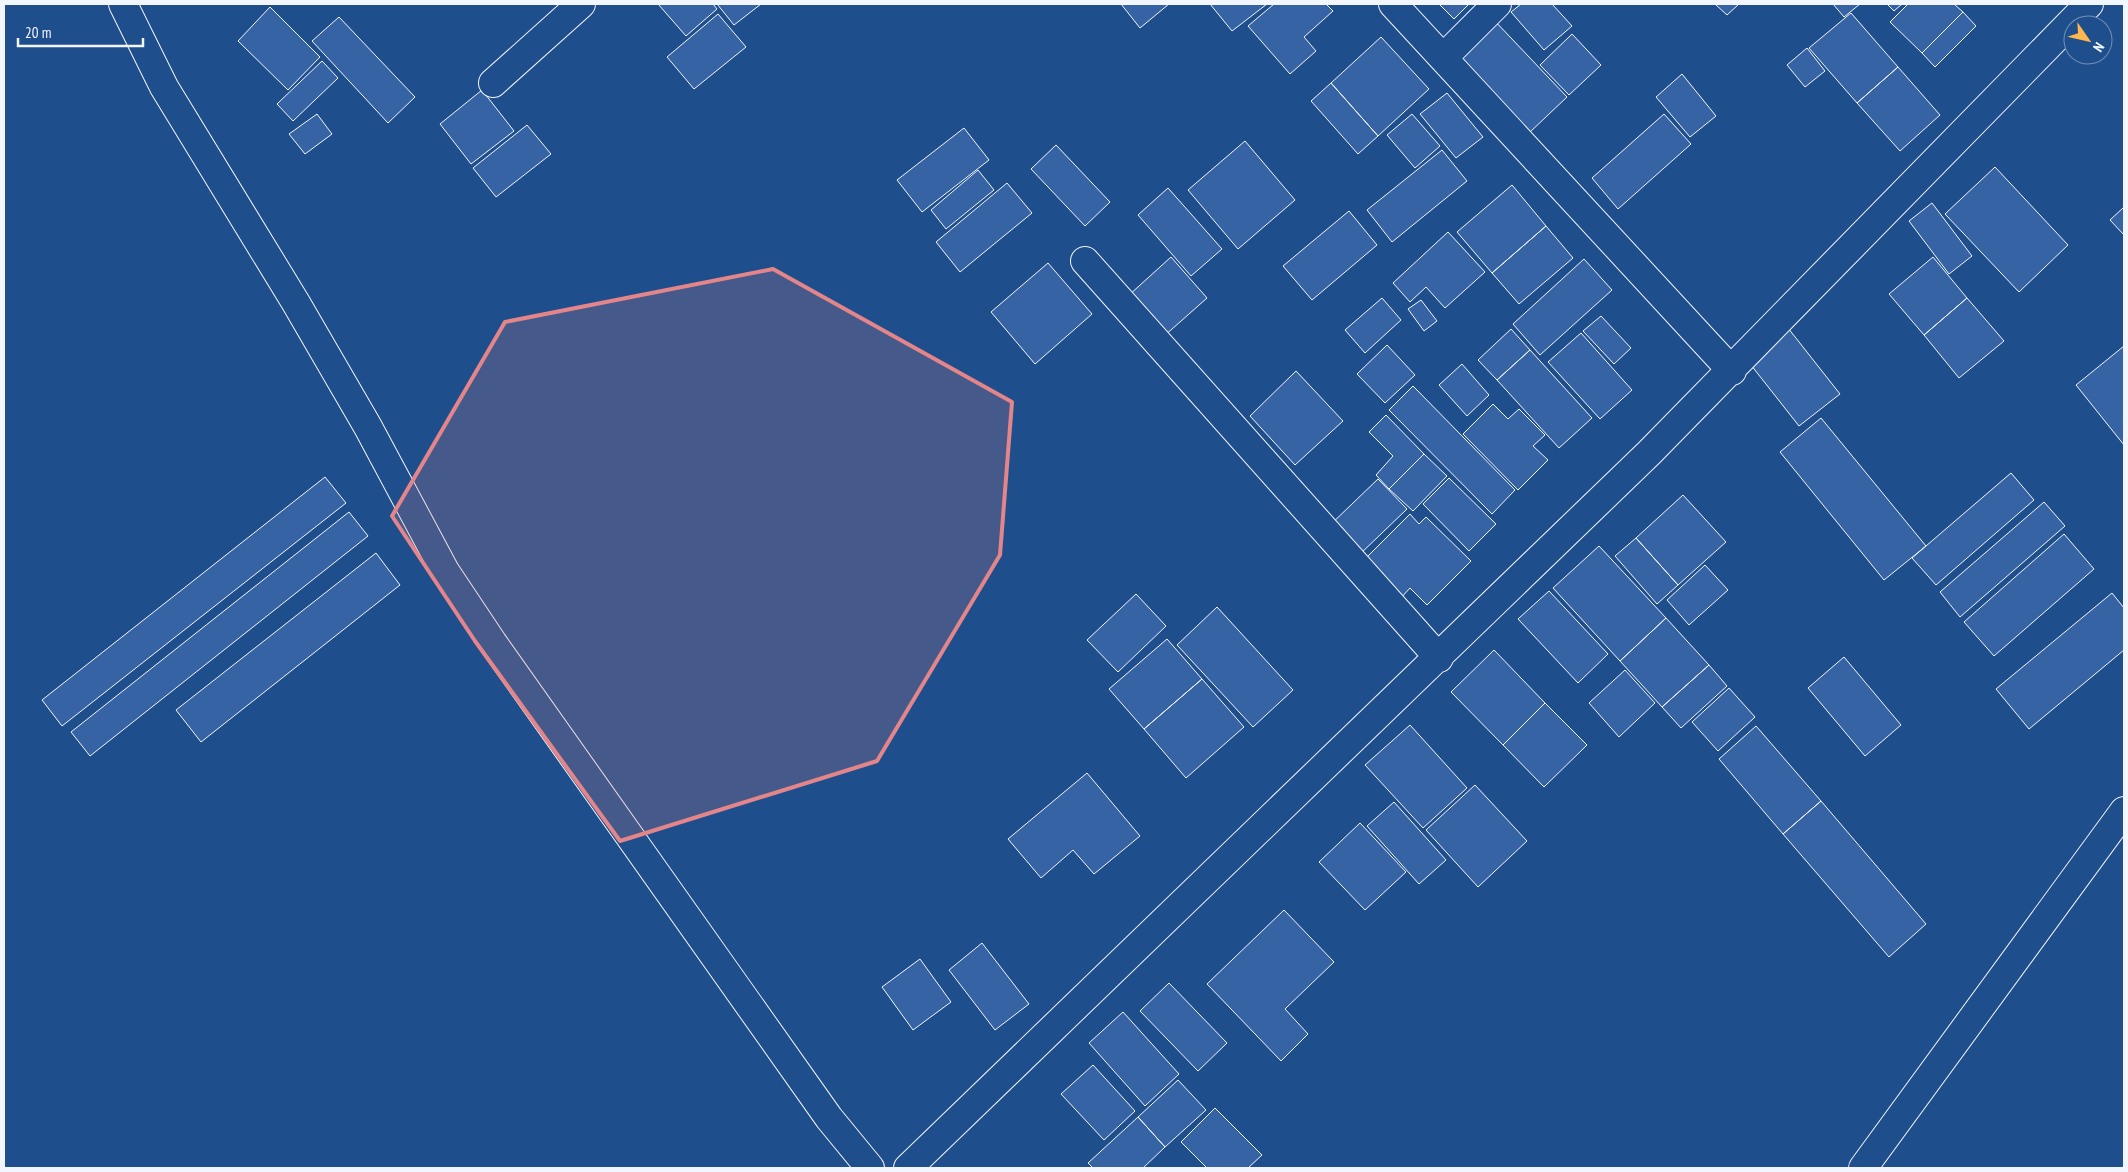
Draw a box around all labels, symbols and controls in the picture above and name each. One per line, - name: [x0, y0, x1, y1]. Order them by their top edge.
- scale bar: [18, 15, 142, 47]
- north arrow: [2063, 15, 2113, 65]
- text: 20 m: [25, 23, 51, 42]
- text: N: [2089, 39, 2108, 55]

